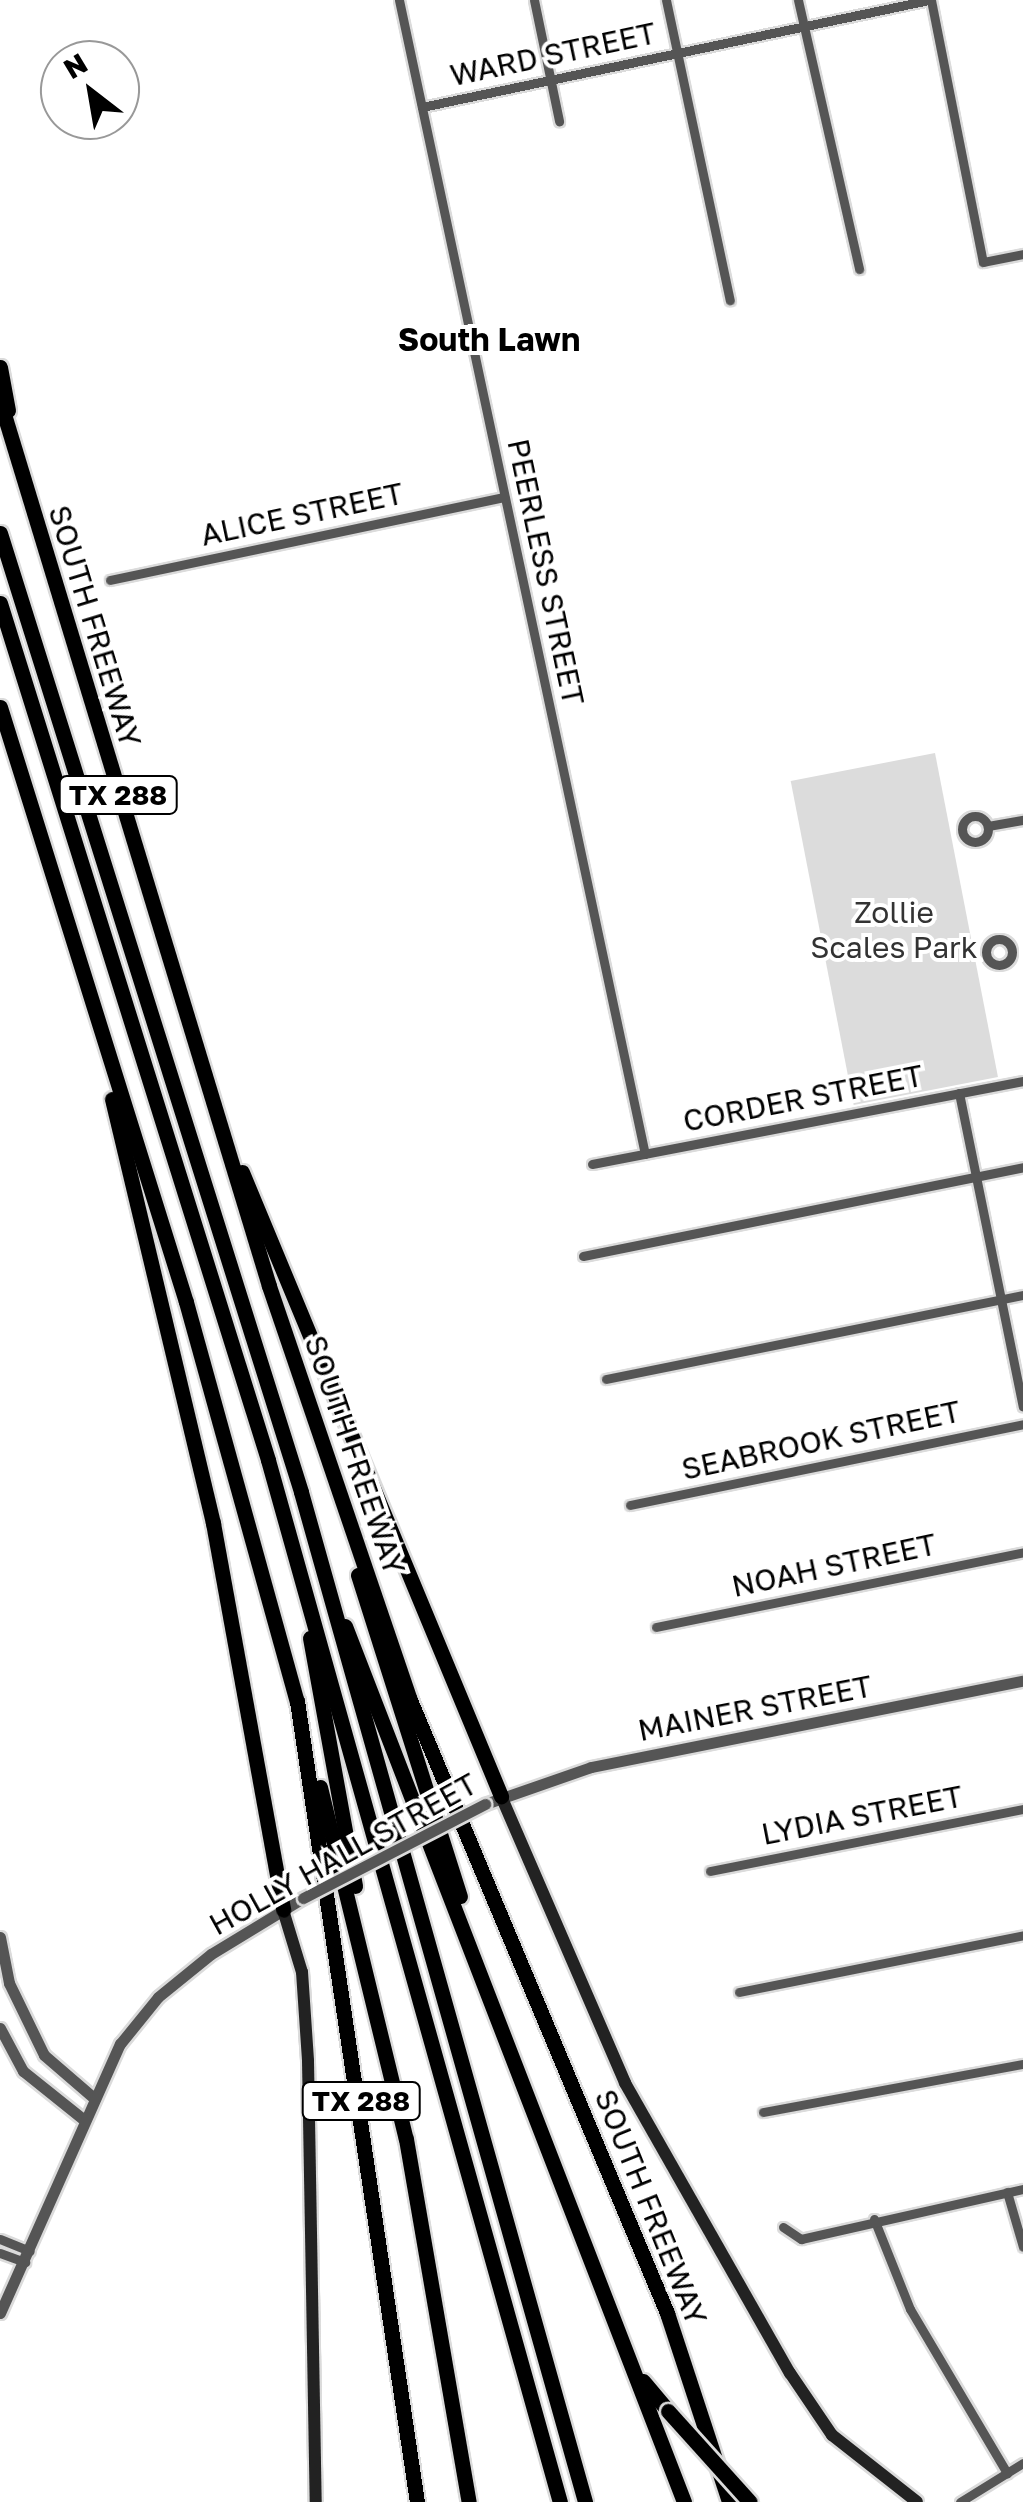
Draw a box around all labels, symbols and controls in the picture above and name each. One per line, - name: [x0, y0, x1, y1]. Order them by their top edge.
- street label: WARD STREET: [447, 15, 659, 93]
- north arrow: [40, 40, 140, 140]
- text: N: [58, 46, 93, 85]
- district label: South Lawn: [398, 320, 580, 358]
- street label: PEERLESS STREET: [500, 436, 592, 708]
- street label: ALICE STREET: [197, 475, 407, 553]
- street label: SOUTH FREEWAY: [41, 501, 149, 751]
- road number: TX 288: [58, 772, 178, 818]
- park label: Zollie Scales Park: [810, 894, 978, 964]
- street label: CORDER STREET: [680, 1057, 926, 1139]
- street label: SOUTH FREEWAY: [297, 1331, 413, 1579]
- street label: SEABROOK STREET: [678, 1393, 964, 1487]
- street label: NOAH STREET: [728, 1526, 940, 1604]
- street label: MAINER STREET: [635, 1668, 875, 1748]
- street label: HOLLY HALL STREET: [203, 1765, 483, 1943]
- street label: LYDIA STREET: [758, 1778, 966, 1852]
- road number: TX 288: [301, 2078, 421, 2124]
- street label: SOUTH FREEWAY: [587, 2084, 715, 2330]

